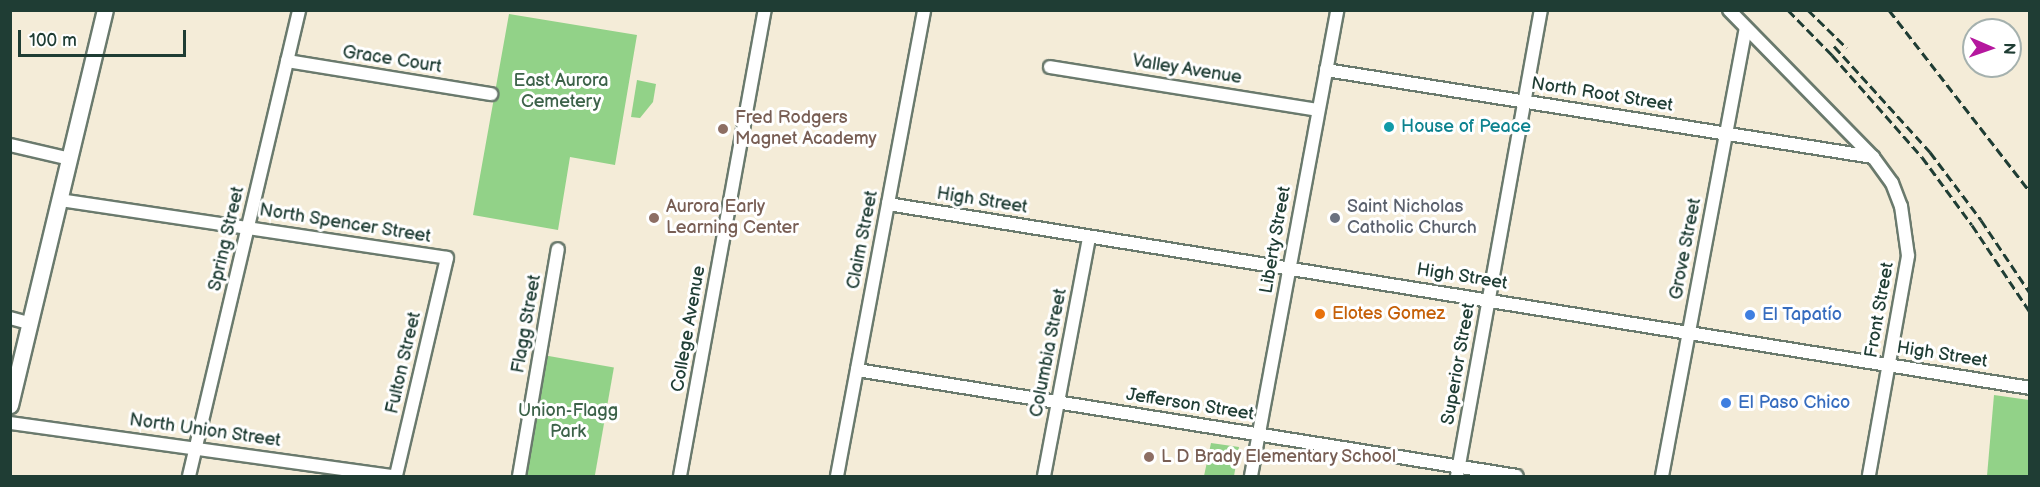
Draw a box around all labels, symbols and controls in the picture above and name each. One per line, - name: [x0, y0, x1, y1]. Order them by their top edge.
- scale bar: [21, 18, 189, 56]
- north arrow: [1962, 18, 2022, 78]
- text: 100 m: [29, 30, 77, 51]
- street label: Grace Court: [341, 42, 443, 78]
- text: N: [1999, 42, 2018, 55]
- street label: Valley Avenue: [1130, 51, 1244, 89]
- park label: East Aurora Cemetery: [514, 71, 608, 113]
- street label: North Root Street: [1529, 73, 1675, 117]
- place label: Fred Rodgers Magnet Academy: [735, 108, 877, 150]
- place label: House of Peace: [1401, 116, 1531, 138]
- marker: House of Peace: [1382, 120, 1396, 134]
- marker: Fred Rodgers Magnet Academy: [716, 122, 730, 136]
- street label: High Street: [935, 183, 1029, 219]
- street label: Liberty Street: [1256, 184, 1296, 296]
- street label: Spring Street: [204, 185, 250, 293]
- street label: Claim Street: [843, 189, 883, 291]
- street label: Grove Street: [1666, 196, 1706, 302]
- place label: Aurora Early Learning Center: [666, 197, 799, 240]
- place label: Saint Nicholas Catholic Church: [1347, 197, 1477, 240]
- street label: North Spencer Street: [257, 200, 433, 248]
- marker: Aurora Early Learning Center: [647, 211, 661, 225]
- marker: Saint Nicholas Catholic Church: [1328, 211, 1342, 225]
- street label: High Street: [1415, 259, 1509, 295]
- street label: Front Street: [1861, 260, 1899, 360]
- street label: College Avenue: [667, 264, 711, 394]
- street label: Flagg Street: [508, 273, 546, 375]
- street label: Columbia Street: [1026, 287, 1072, 419]
- street label: Superior Street: [1438, 301, 1480, 427]
- place label: Elotes Gomez: [1332, 303, 1445, 325]
- place label: El Tapatío: [1762, 304, 1842, 326]
- marker: Elotes Gomez: [1313, 307, 1327, 321]
- marker: El Tapatío: [1743, 308, 1757, 322]
- street label: Fulton Street: [382, 310, 426, 416]
- street label: High Street: [1895, 337, 1989, 373]
- street label: Jefferson Street: [1124, 384, 1256, 426]
- place label: El Paso Chico: [1738, 392, 1850, 414]
- marker: El Paso Chico: [1719, 396, 1733, 410]
- park label: Union-Flagg Park: [518, 401, 618, 444]
- street label: North Union Street: [128, 410, 282, 452]
- place label: L D Brady Elementary School: [1161, 446, 1399, 468]
- marker: L D Brady Elementary School: [1142, 450, 1156, 464]

